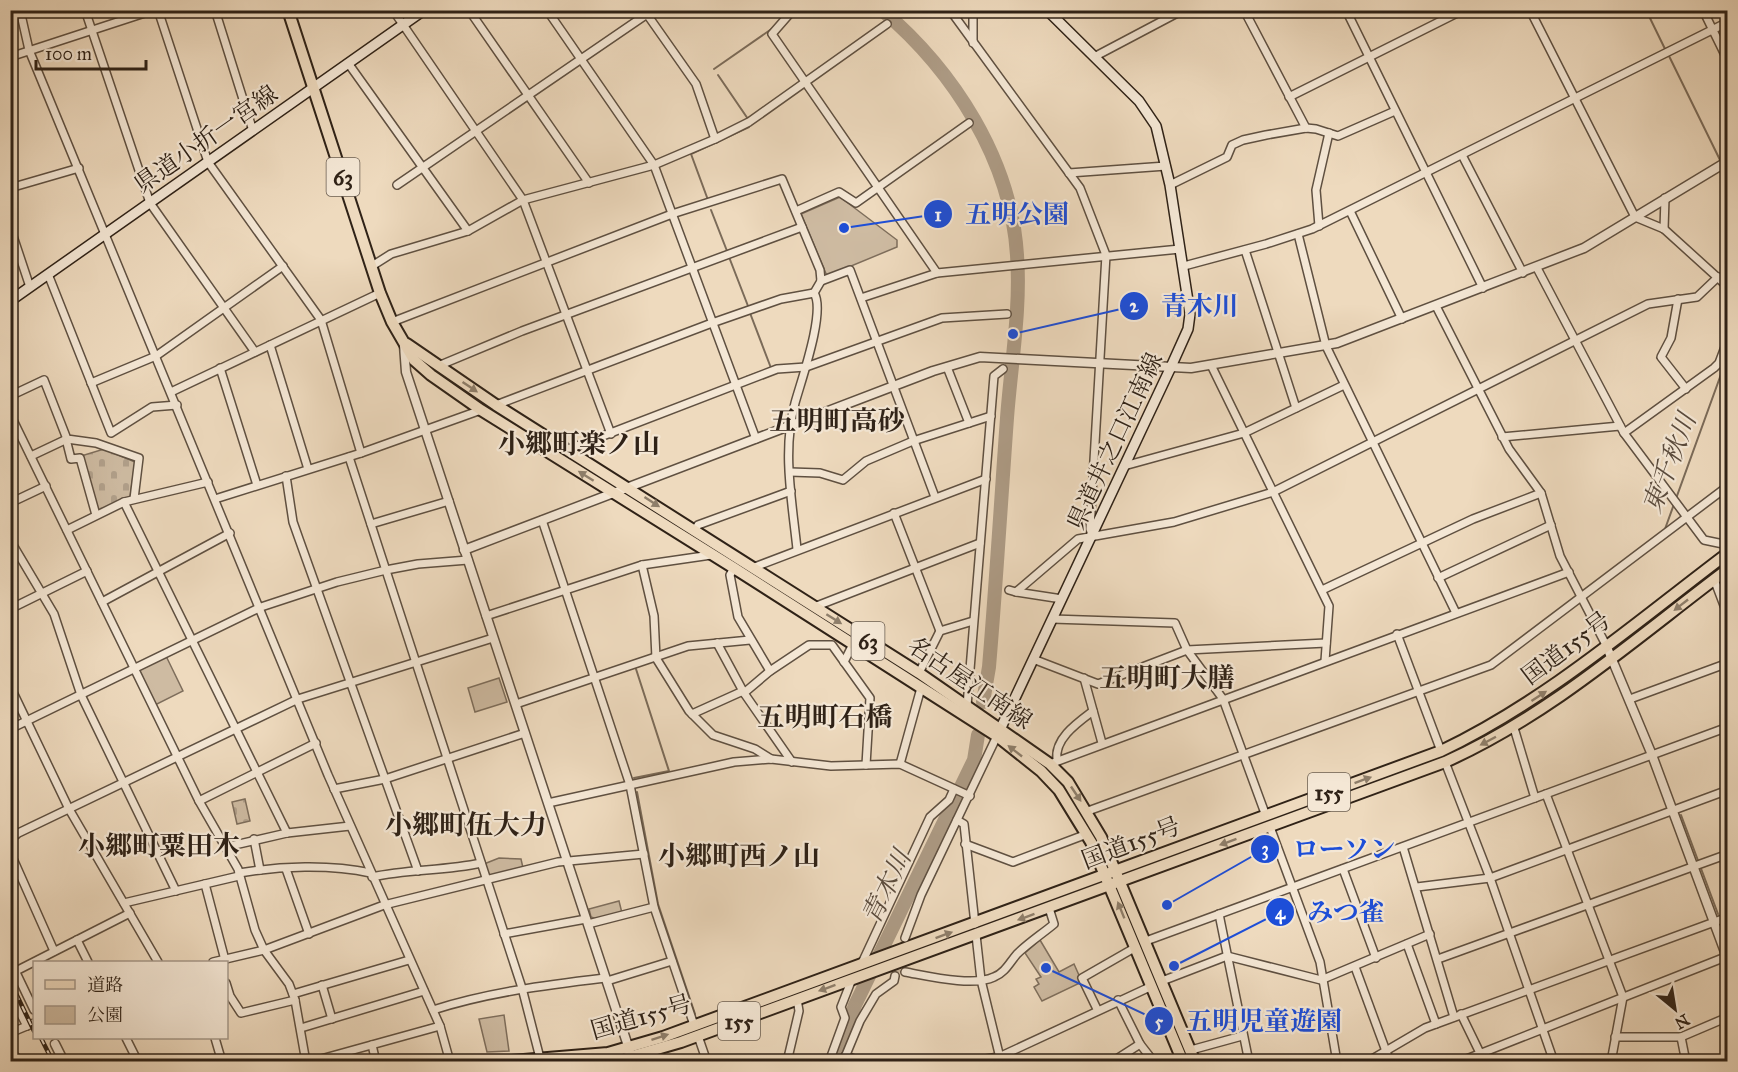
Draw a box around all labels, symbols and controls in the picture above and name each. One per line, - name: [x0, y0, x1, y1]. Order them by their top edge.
- scale bar: [36, 33, 146, 71]
- text: 100 m: [45, 43, 92, 65]
- street label: 県道小折一宮線: [129, 79, 283, 199]
- road number: 63: [326, 158, 360, 196]
- callout: 五明公園: [923, 192, 1081, 236]
- text: 五明公園: [965, 198, 1069, 230]
- text: 1: [934, 204, 942, 226]
- callout: 青木川: [1119, 284, 1251, 328]
- text: 青木川: [1161, 290, 1239, 322]
- text: 2: [1130, 295, 1140, 317]
- street label: 県道井之口江南線: [1061, 348, 1169, 534]
- one-way arrow: [462, 381, 478, 392]
- district label: 五明町高砂: [770, 404, 905, 437]
- water label: 東千秋川: [1635, 406, 1704, 517]
- district label: 小郷町楽ノ山: [498, 427, 660, 460]
- one-way arrow: [578, 470, 594, 481]
- one-way arrow: [644, 497, 660, 508]
- one-way arrow: [1674, 598, 1689, 610]
- street label: 国道155号: [1516, 605, 1616, 691]
- one-way arrow: [826, 614, 842, 625]
- road number: 63: [852, 622, 884, 660]
- street label: 名古屋江南線: [902, 630, 1038, 736]
- district label: 五明町大膳: [1100, 661, 1235, 694]
- one-way arrow: [1531, 691, 1547, 702]
- district label: 五明町石橋: [758, 700, 893, 733]
- one-way arrow: [1479, 736, 1496, 746]
- one-way arrow: [1007, 744, 1023, 757]
- road number: 155: [1308, 773, 1350, 811]
- one-way arrow: [1354, 774, 1372, 784]
- one-way arrow: [1070, 786, 1081, 802]
- district label: 小郷町伍大力: [385, 808, 547, 841]
- street label: 国道155号: [1077, 810, 1185, 876]
- callout: ローソン: [1250, 827, 1408, 871]
- district label: 小郷町粟田木: [78, 829, 240, 862]
- text: ローソン: [1293, 833, 1395, 865]
- one-way arrow: [1219, 837, 1237, 847]
- text: 3: [1261, 838, 1269, 861]
- district label: 小郷町西ノ山: [658, 839, 820, 872]
- water label: 青木川: [855, 842, 919, 929]
- callout: みつ雀: [1265, 890, 1397, 934]
- text: みつ雀: [1307, 896, 1385, 928]
- one-way arrow: [1116, 901, 1125, 919]
- text: 4: [1275, 902, 1286, 925]
- one-way arrow: [1016, 912, 1034, 922]
- one-way arrow: [935, 929, 953, 939]
- legend: [33, 961, 228, 1039]
- text: 道路: [87, 974, 123, 996]
- north arrow: [1645, 979, 1705, 1039]
- one-way arrow: [818, 984, 836, 994]
- street label: 国道155号: [587, 988, 695, 1046]
- callout: 五明児童遊園: [1144, 999, 1354, 1043]
- road number: 155: [718, 1002, 760, 1040]
- text: 公園: [87, 1004, 123, 1026]
- text: 五明児童遊園: [1186, 1005, 1342, 1037]
- text: N: [1671, 1010, 1693, 1033]
- text: 5: [1155, 1011, 1164, 1033]
- one-way arrow: [651, 1032, 669, 1042]

